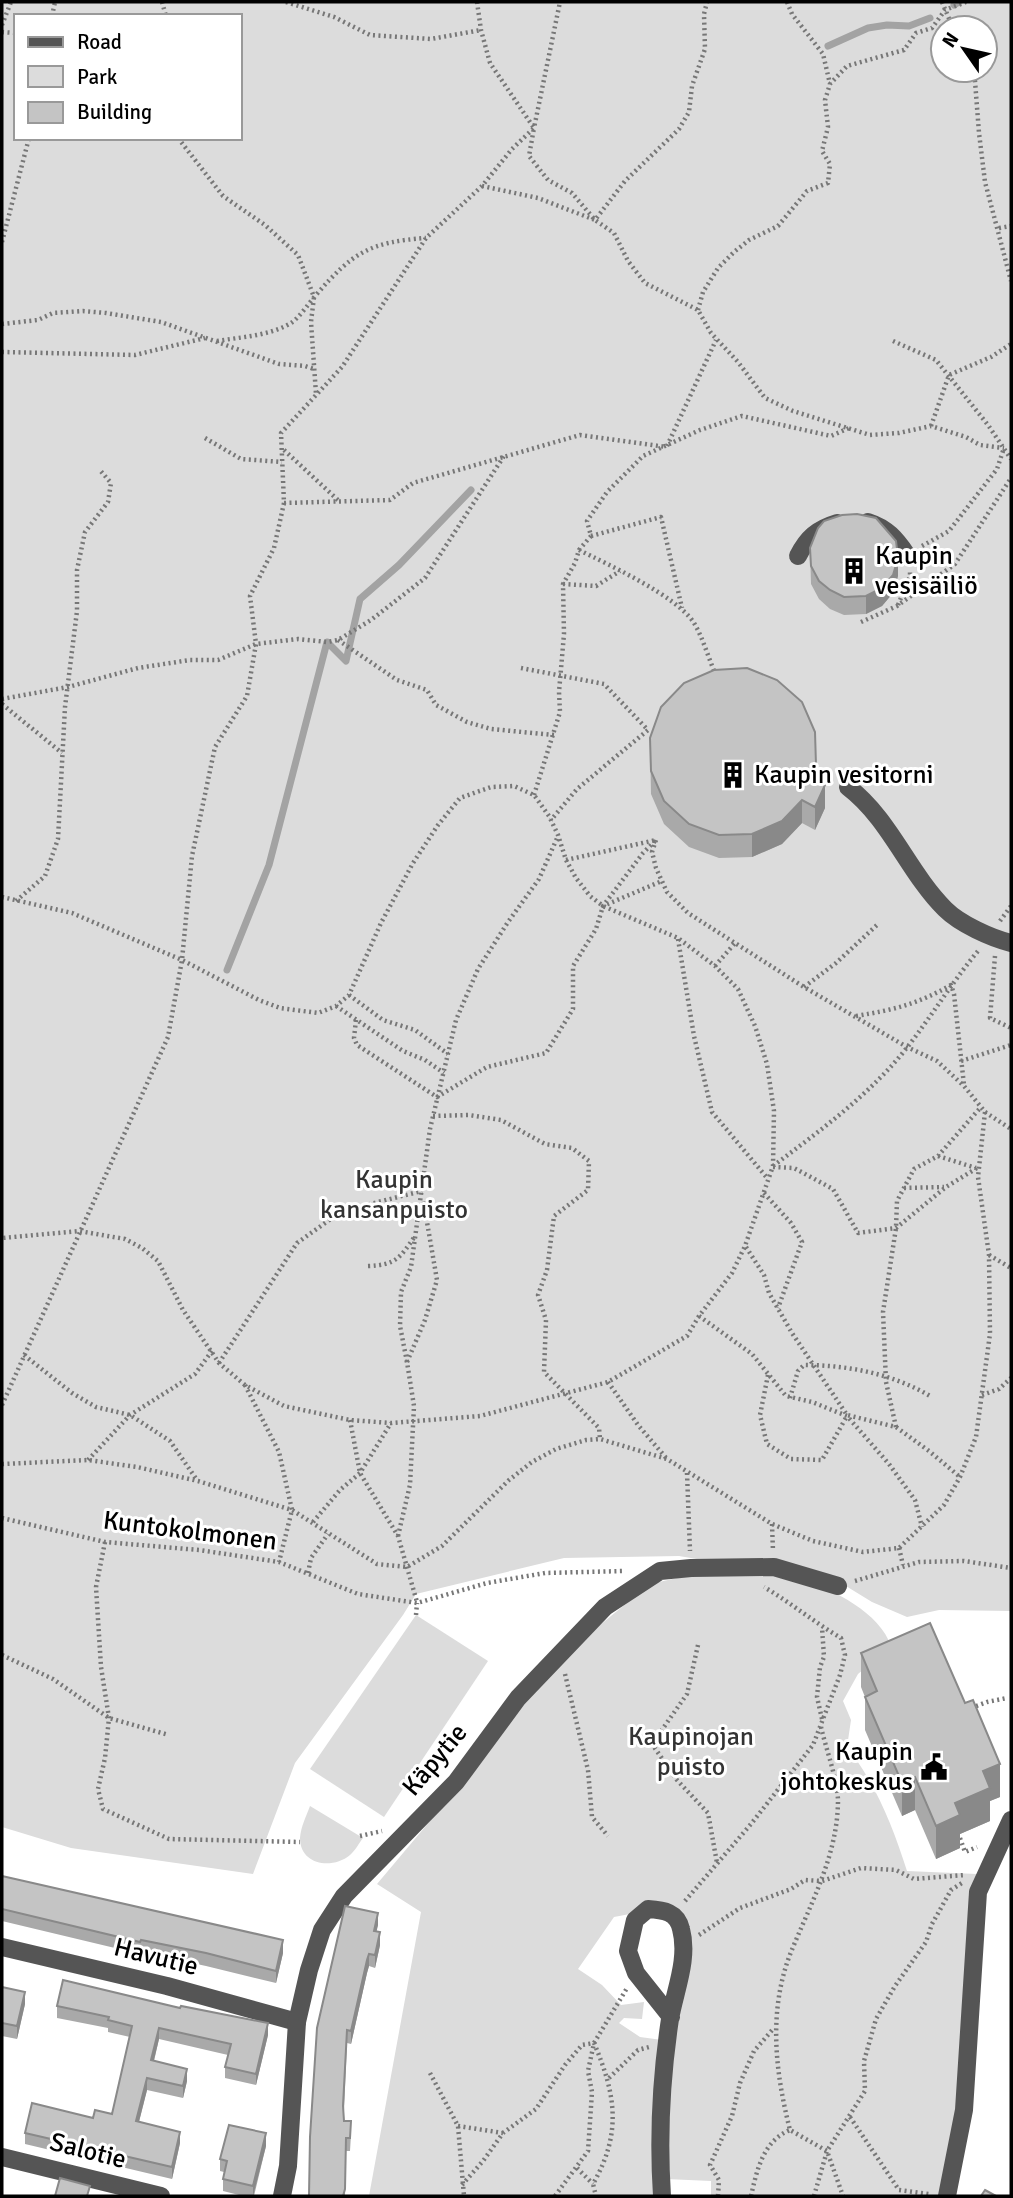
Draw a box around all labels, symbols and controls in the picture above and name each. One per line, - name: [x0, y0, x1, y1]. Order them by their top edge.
- legend: [14, 14, 242, 140]
- north arrow: [929, 14, 999, 84]
- text: N: [937, 28, 964, 52]
- text: Road: [77, 29, 122, 55]
- text: Park: [77, 64, 118, 90]
- text: Building: [77, 99, 152, 125]
- place label: Kaupin vesisäiliö: [875, 540, 978, 602]
- building icon: Kaupin vesisäiliö: [839, 556, 869, 586]
- place label: Kaupin vesitorni: [754, 759, 934, 791]
- building icon: Kaupin vesitorni: [718, 760, 748, 790]
- park label: Kaupin kansanpuisto: [320, 1164, 468, 1226]
- street label: Kuntokolmonen: [101, 1504, 279, 1558]
- street label: Käpytie: [396, 1717, 474, 1803]
- park label: Kaupinojan puisto: [628, 1721, 754, 1783]
- place label: Kaupin johtokeskus: [781, 1736, 913, 1798]
- public building icon: Kaupin johtokeskus: [919, 1752, 949, 1782]
- street label: Havutie: [111, 1931, 201, 1983]
- street label: Salotie: [46, 2126, 130, 2176]

